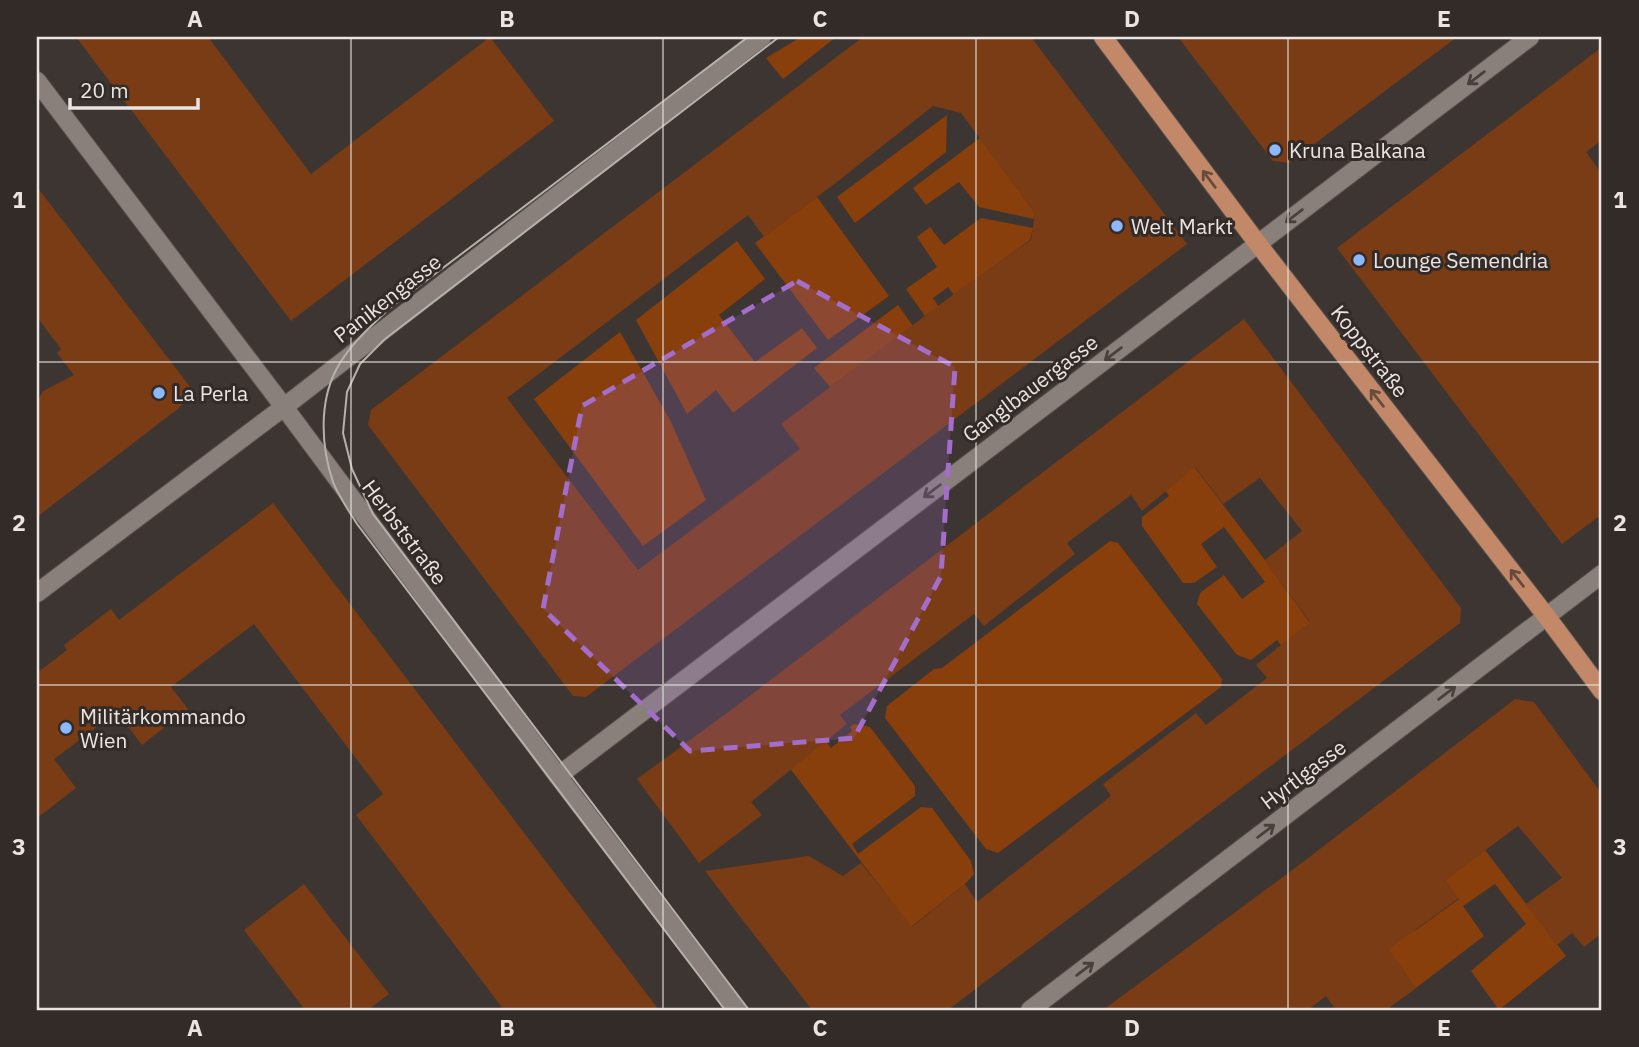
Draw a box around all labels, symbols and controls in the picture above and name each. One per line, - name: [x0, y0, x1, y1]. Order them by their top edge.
- text: A: [187, 3, 203, 33]
- text: B: [499, 3, 515, 33]
- text: C: [813, 3, 828, 33]
- text: D: [1124, 3, 1140, 33]
- text: E: [1437, 3, 1451, 33]
- scale bar: [70, 66, 198, 110]
- one-way arrow: [1466, 70, 1485, 85]
- text: 20 m: [80, 76, 129, 104]
- place label: Kruna Balkana: [1289, 136, 1426, 164]
- marker: Kruna Balkana: [1267, 142, 1283, 158]
- one-way arrow: [1202, 170, 1217, 188]
- text: 1: [12, 184, 26, 214]
- text: 1: [1613, 184, 1627, 214]
- one-way arrow: [1286, 208, 1304, 223]
- place label: Welt Markt: [1131, 212, 1233, 240]
- marker: Welt Markt: [1109, 218, 1125, 234]
- place label: Lounge Semendria: [1373, 246, 1548, 274]
- street label: Panikengasse: [327, 247, 447, 349]
- marker: Lounge Semendria: [1351, 252, 1367, 268]
- street label: Koppstraße: [1325, 299, 1415, 403]
- street label: Ganglbauergasse: [957, 328, 1103, 448]
- one-way arrow: [1105, 346, 1123, 361]
- place label: La Perla: [173, 379, 248, 407]
- marker: La Perla: [151, 385, 167, 401]
- one-way arrow: [1370, 389, 1385, 408]
- street label: Herbststraße: [356, 474, 454, 590]
- one-way arrow: [924, 484, 942, 499]
- text: 2: [12, 507, 26, 537]
- text: 2: [1613, 507, 1627, 537]
- one-way arrow: [1509, 569, 1524, 588]
- one-way arrow: [1437, 686, 1455, 701]
- place label: Militärkommando Wien: [80, 702, 246, 754]
- marker: Militärkommando Wien: [58, 720, 74, 736]
- street label: Hyrtlgasse: [1255, 733, 1351, 815]
- one-way arrow: [1256, 824, 1274, 839]
- text: 3: [12, 831, 26, 861]
- text: 3: [1613, 831, 1627, 861]
- one-way arrow: [1075, 961, 1093, 976]
- text: A: [187, 1012, 203, 1042]
- text: B: [499, 1012, 515, 1042]
- text: C: [813, 1012, 828, 1042]
- text: D: [1124, 1012, 1140, 1042]
- text: E: [1437, 1012, 1451, 1042]

